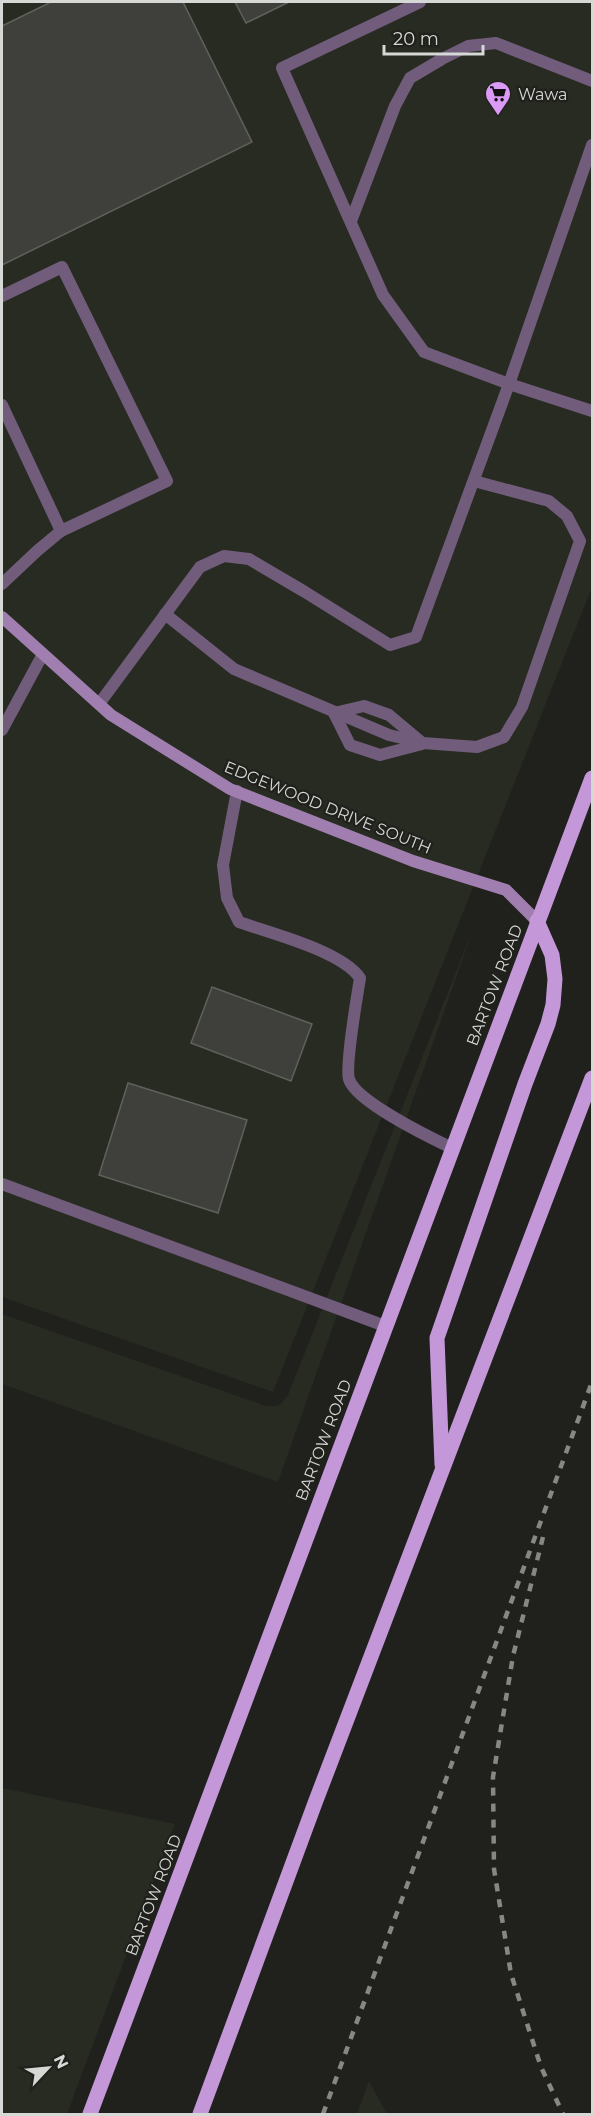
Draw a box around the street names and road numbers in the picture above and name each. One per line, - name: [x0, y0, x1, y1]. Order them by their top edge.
- street label: EDGEWOOD DRIVE SOUTH: [222, 757, 434, 858]
- street label: BARTOW ROAD: [463, 922, 526, 1049]
- street label: BARTOW ROAD: [292, 1377, 355, 1504]
- street label: BARTOW ROAD: [122, 1832, 185, 1959]

